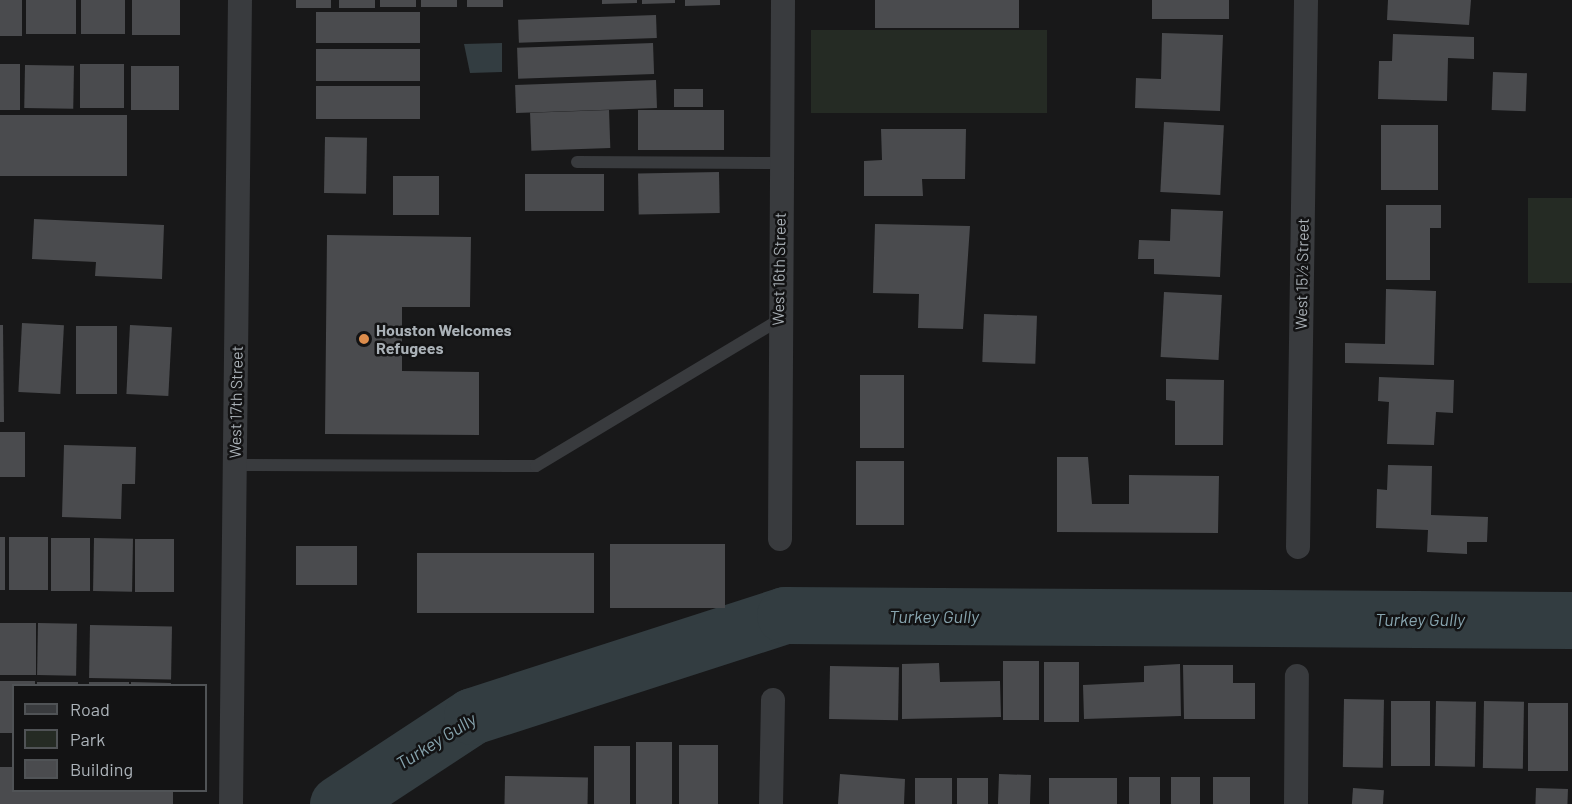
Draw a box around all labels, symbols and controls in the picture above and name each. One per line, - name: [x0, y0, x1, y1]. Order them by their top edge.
- street label: West 16th Street: [768, 212, 790, 326]
- street label: West 15½ Street: [1291, 218, 1313, 330]
- place label: Houston Welcomes Refugees: [376, 320, 512, 358]
- marker: Houston Welcomes Refugees: [357, 332, 371, 346]
- street label: West 17th Street: [225, 345, 247, 459]
- water label: Turkey Gully: [889, 605, 979, 627]
- water label: Turkey Gully: [1375, 608, 1465, 630]
- legend: [12, 684, 207, 792]
- text: Road: [70, 698, 110, 720]
- water label: Turkey Gully: [392, 708, 480, 774]
- text: Park: [70, 728, 105, 750]
- text: Building: [70, 758, 133, 780]

